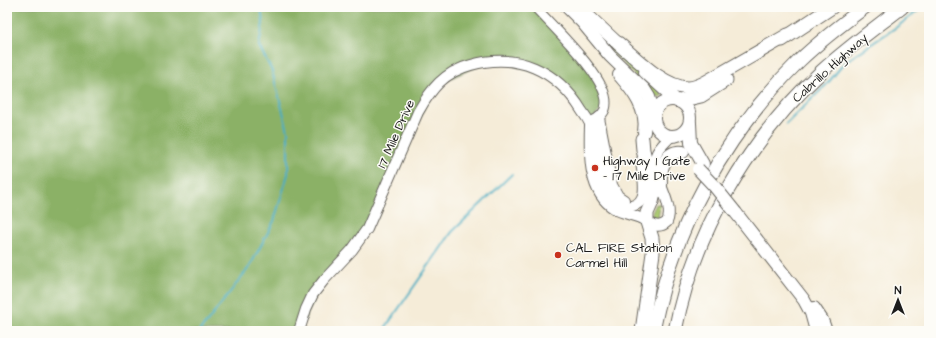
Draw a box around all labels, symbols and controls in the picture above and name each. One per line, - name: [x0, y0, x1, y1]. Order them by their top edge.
- street label: Cabrillo Highway: [788, 29, 872, 108]
- street label: 17 Mile Drive: [373, 97, 419, 171]
- place label: Highway 1 Gate - 17 Mile Drive: [603, 152, 690, 185]
- marker: Highway 1 Gate - 17 Mile Drive: [590, 163, 600, 173]
- place label: CAL FIRE Station Carmel Hill: [566, 239, 673, 272]
- marker: CAL FIRE Station Carmel Hill: [553, 250, 563, 260]
- north arrow: [878, 280, 918, 320]
- text: N: [895, 283, 902, 298]

